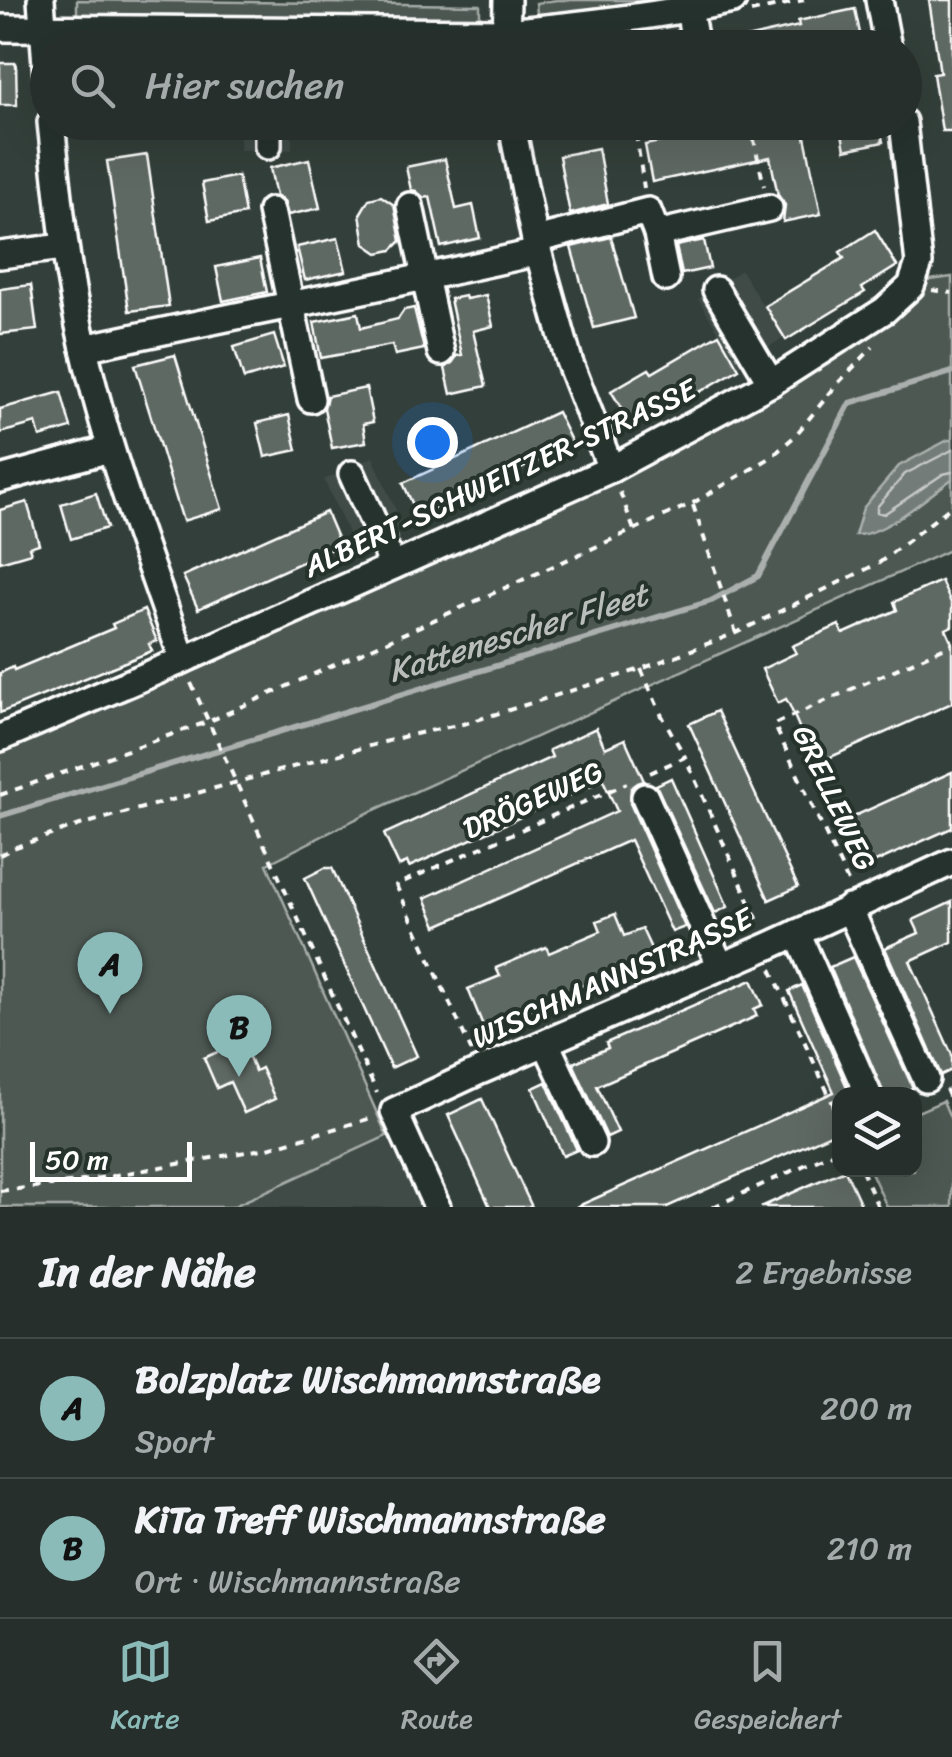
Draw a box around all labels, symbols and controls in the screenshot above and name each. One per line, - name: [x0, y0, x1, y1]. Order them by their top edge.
- search box: [30, 30, 922, 140]
- text: Hier suchen: [145, 52, 344, 119]
- icon: search: [65, 58, 120, 113]
- street label: ALBERT-SCHWEITZER-STRASSE: [293, 362, 708, 594]
- your location: [407, 417, 458, 468]
- water label: Kattenescher Fleet: [381, 565, 659, 700]
- street label: GRELLEWEG: [776, 716, 892, 880]
- street label: DRÖGEWEG: [454, 745, 612, 855]
- street label: WISCHMANNSTRASSE: [463, 891, 764, 1064]
- pin: A: [78, 932, 142, 1014]
- pin: B: [206, 994, 272, 1077]
- map controls: [832, 1087, 922, 1177]
- button: layers: [832, 1087, 922, 1177]
- text: 50 m: [45, 1135, 109, 1184]
- scale bar: [30, 1137, 192, 1182]
- text: In der Nähe: [40, 1235, 256, 1309]
- text: 2 Ergebnisse: [735, 1244, 912, 1301]
- text: Bolzplatz Wischmannstraße: [135, 1346, 600, 1413]
- text: A: [62, 1380, 83, 1437]
- text: 200 m: [820, 1380, 912, 1437]
- text: Sport: [135, 1413, 214, 1470]
- text: KiTa Treff Wischmannstraße: [135, 1486, 606, 1553]
- text: B: [62, 1520, 83, 1577]
- text: 210 m: [827, 1520, 912, 1577]
- text: Ort · Wischmannstraße: [135, 1553, 461, 1610]
- tab: Karte: [111, 1634, 180, 1743]
- tab: Route: [401, 1634, 473, 1743]
- tab: Gespeichert: [694, 1634, 841, 1743]

